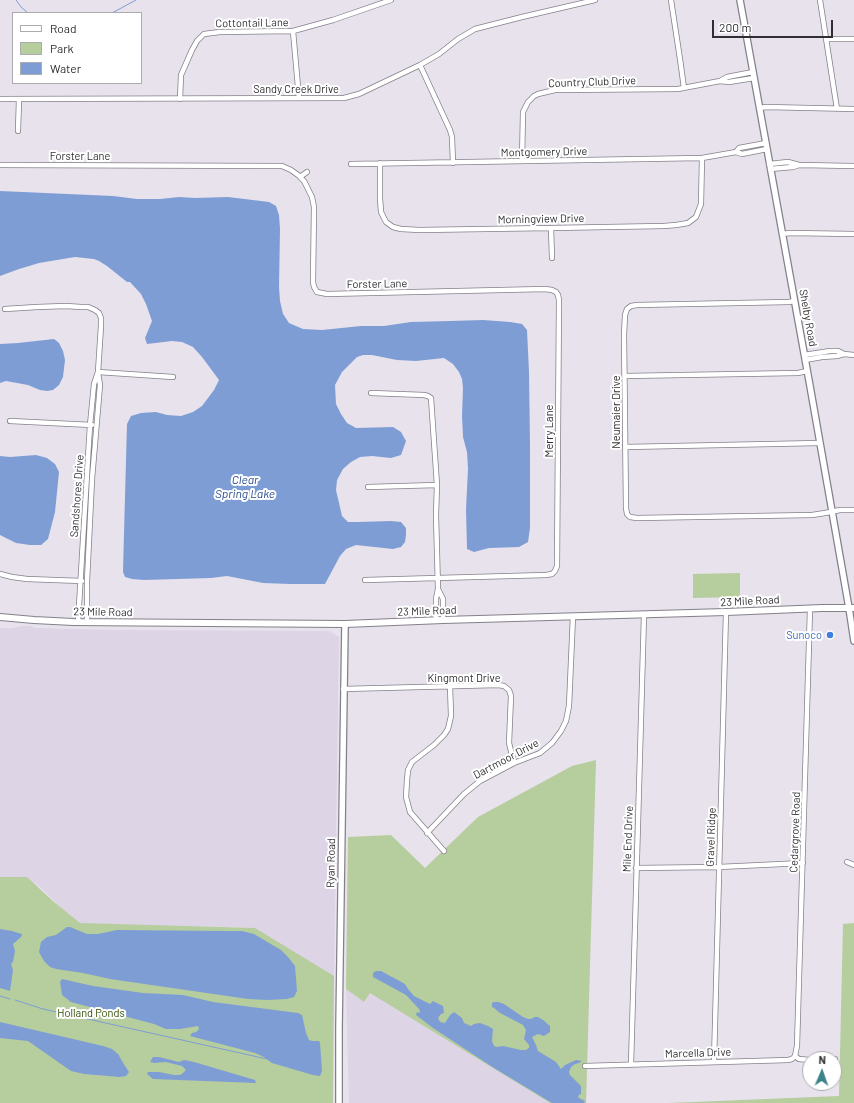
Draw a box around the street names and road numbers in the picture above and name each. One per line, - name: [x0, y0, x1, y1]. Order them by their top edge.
- street label: Cottontail Lane: [215, 16, 289, 30]
- street label: Country Club Drive: [548, 74, 636, 90]
- street label: Sandy Creek Drive: [253, 82, 339, 96]
- street label: Montgomery Drive: [501, 145, 587, 159]
- street label: Forster Lane: [50, 149, 110, 163]
- street label: Morningview Drive: [497, 212, 585, 226]
- street label: Forster Lane: [347, 277, 407, 291]
- street label: Shelby Road: [796, 288, 820, 348]
- street label: Neumaier Drive: [609, 375, 623, 449]
- street label: Merry Lane: [542, 405, 556, 457]
- street label: Sandshores Drive: [68, 454, 86, 538]
- street label: 23 Mile Road: [720, 593, 780, 609]
- street label: 23 Mile Road: [397, 603, 457, 619]
- street label: 23 Mile Road: [73, 605, 133, 619]
- street label: Kingmont Drive: [428, 671, 500, 685]
- street label: Dartmoor Drive: [471, 736, 541, 782]
- street label: Cedargrove Road: [787, 791, 803, 873]
- street label: Mile End Drive: [620, 806, 636, 872]
- street label: Gravel Ridge: [703, 807, 719, 867]
- street label: Ryan Road: [324, 838, 338, 888]
- street label: Marcella Drive: [665, 1045, 731, 1061]

